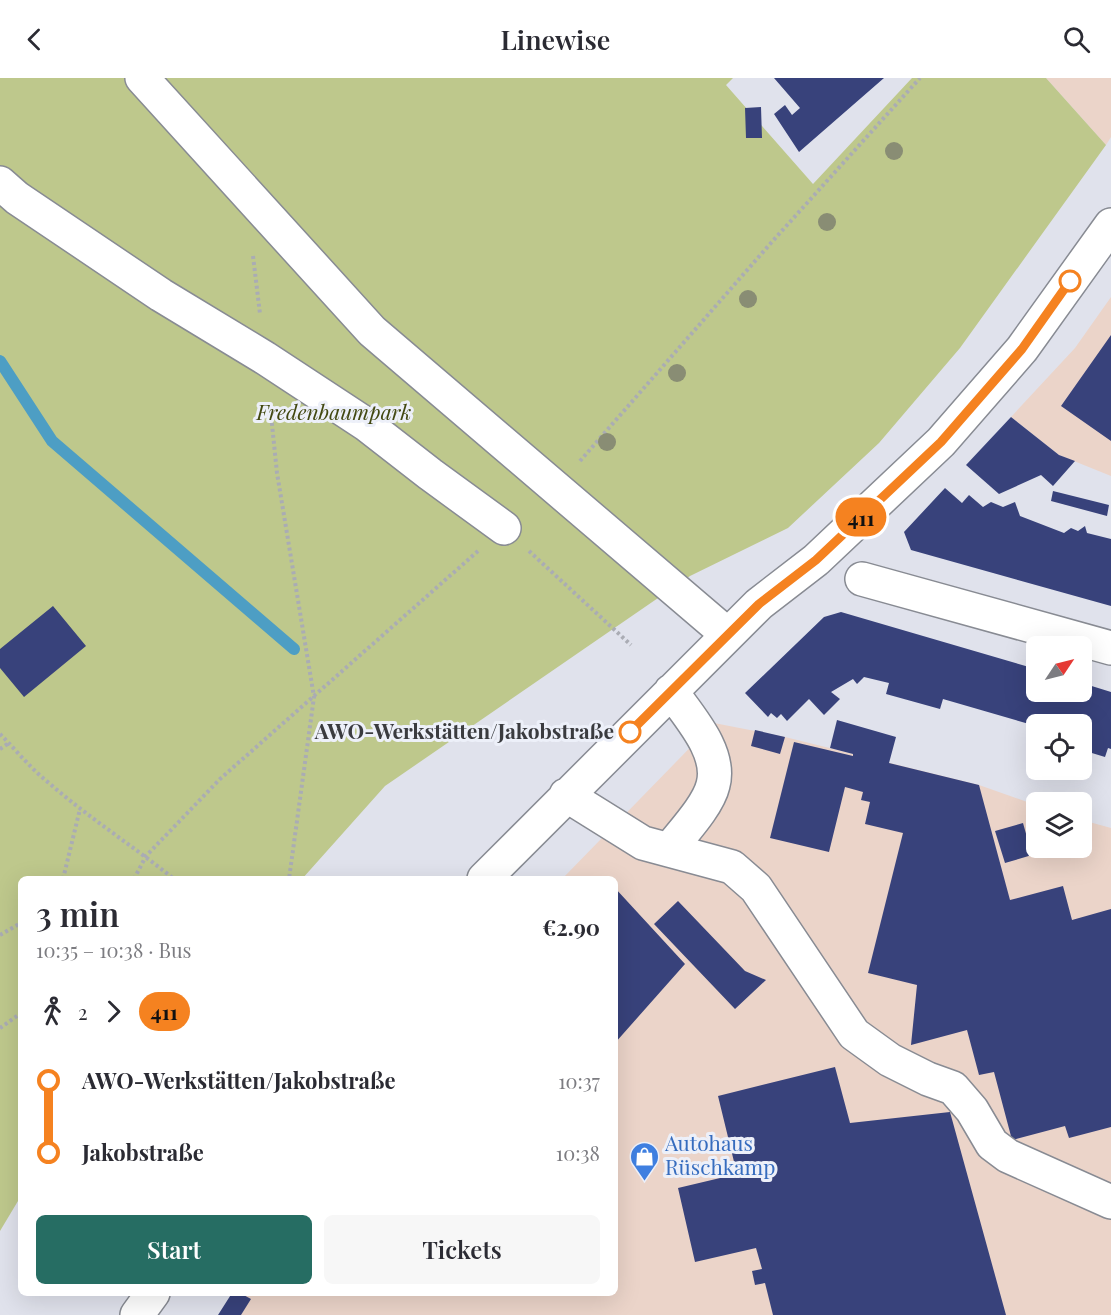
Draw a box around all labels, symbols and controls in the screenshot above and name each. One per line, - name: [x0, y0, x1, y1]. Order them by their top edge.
- text: Linewise: [501, 21, 610, 57]
- icon: back: [18, 23, 51, 56]
- icon: search: [1060, 23, 1093, 56]
- unlabelled marker: [1059, 270, 1081, 292]
- park label: Fredenbaumpark: [256, 397, 412, 425]
- line badge: 411: [826, 498, 896, 536]
- text: 411: [847, 503, 875, 531]
- north arrow: [1026, 636, 1092, 702]
- map controls: [1026, 636, 1092, 858]
- button: locate: [1026, 714, 1092, 780]
- place label: AWO-Werkstätten/Jakobstraße: [314, 716, 614, 744]
- marker: AWO-Werkstätten/Jakobstraße: [619, 721, 641, 743]
- button: layers: [1026, 792, 1092, 858]
- text: 3 min: [36, 891, 119, 935]
- text: €2.90: [542, 912, 600, 942]
- text: 10:35 – 10:38 · Bus: [36, 936, 192, 963]
- icon: walk: [36, 995, 69, 1028]
- icon: forward: [97, 995, 130, 1028]
- text: 411: [151, 997, 178, 1025]
- text: 2: [78, 998, 88, 1025]
- text: AWO-Werkstätten/Jakobstraße: [82, 1065, 396, 1095]
- text: 10:37: [558, 1067, 600, 1094]
- place label: Autohaus Rüschkamp: [664, 1128, 775, 1180]
- text: Jakobstraße: [82, 1137, 204, 1167]
- text: 10:38: [556, 1139, 600, 1166]
- shop icon: Autohaus Rüschkamp: [628, 1140, 660, 1182]
- button: Start: [36, 1215, 312, 1284]
- button: Tickets: [324, 1215, 600, 1284]

